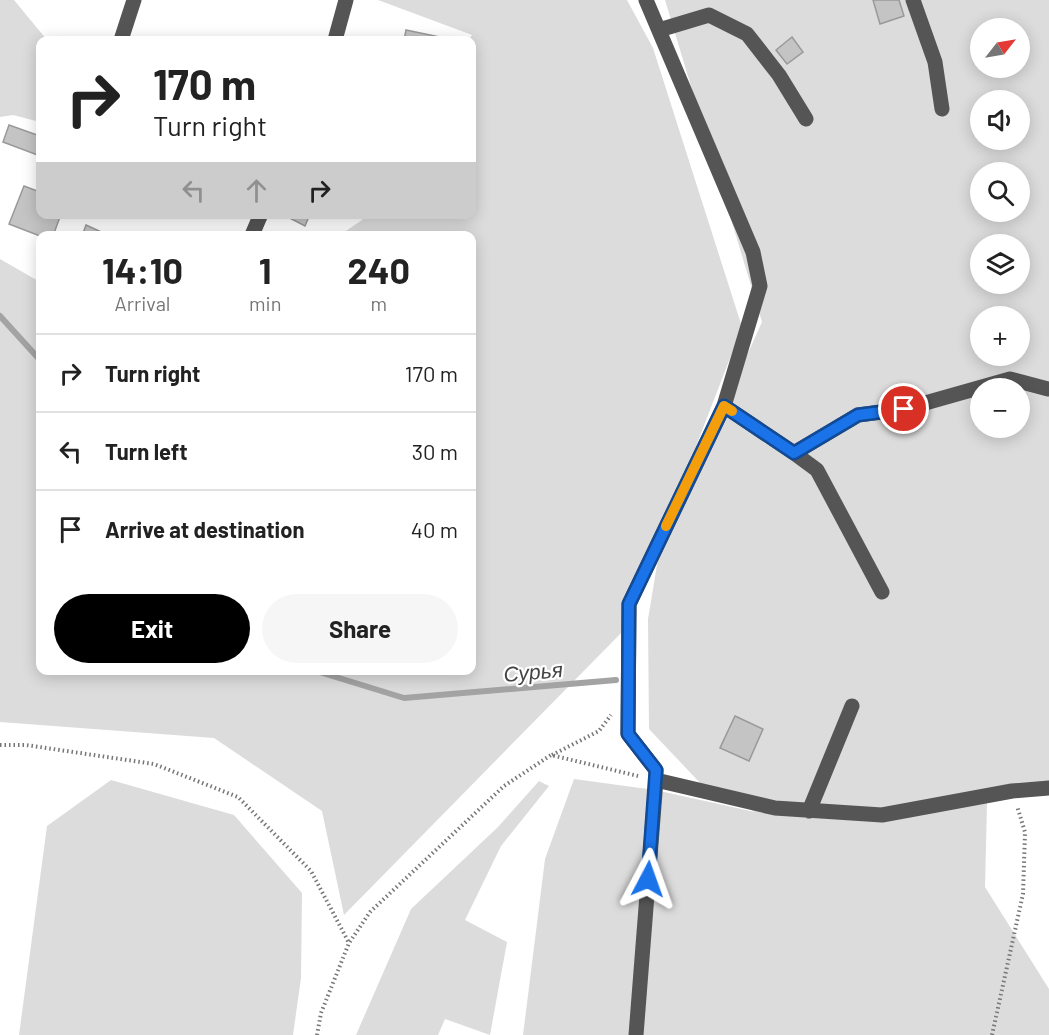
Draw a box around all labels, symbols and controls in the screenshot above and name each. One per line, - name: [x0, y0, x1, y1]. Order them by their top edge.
- north arrow: [970, 18, 1030, 78]
- map controls: [970, 18, 1030, 438]
- text: 170 m: [153, 58, 256, 108]
- icon: right: [54, 60, 132, 138]
- button: sound: [970, 90, 1030, 150]
- text: Turn right: [153, 109, 267, 141]
- button: search: [970, 162, 1030, 222]
- icon: left: [177, 174, 210, 207]
- icon: ahead: [240, 174, 273, 207]
- icon: right: [303, 174, 336, 207]
- button: layers: [970, 234, 1030, 294]
- text: 14:10: [102, 248, 183, 291]
- text: 1: [259, 248, 272, 291]
- text: 240: [347, 248, 410, 291]
- text: Arrival: [115, 291, 170, 315]
- text: min: [249, 291, 281, 315]
- text: m: [370, 291, 387, 315]
- button: +: [970, 306, 1030, 366]
- icon: right: [54, 357, 87, 390]
- text: Turn right: [105, 360, 200, 386]
- text: 170 m: [405, 360, 458, 386]
- button: −: [970, 378, 1030, 438]
- pin: [878, 383, 929, 434]
- icon: arrive: [887, 392, 920, 425]
- icon: left: [54, 435, 87, 468]
- text: Turn left: [105, 438, 188, 464]
- text: 30 m: [412, 438, 458, 464]
- icon: arrive: [54, 513, 87, 546]
- text: Arrive at destination: [105, 516, 304, 542]
- text: 40 m: [411, 516, 458, 542]
- button: Exit: [54, 594, 250, 663]
- button: Share: [262, 594, 458, 663]
- water label: Сурья: [502, 656, 564, 686]
- position arrow: [616, 847, 680, 911]

